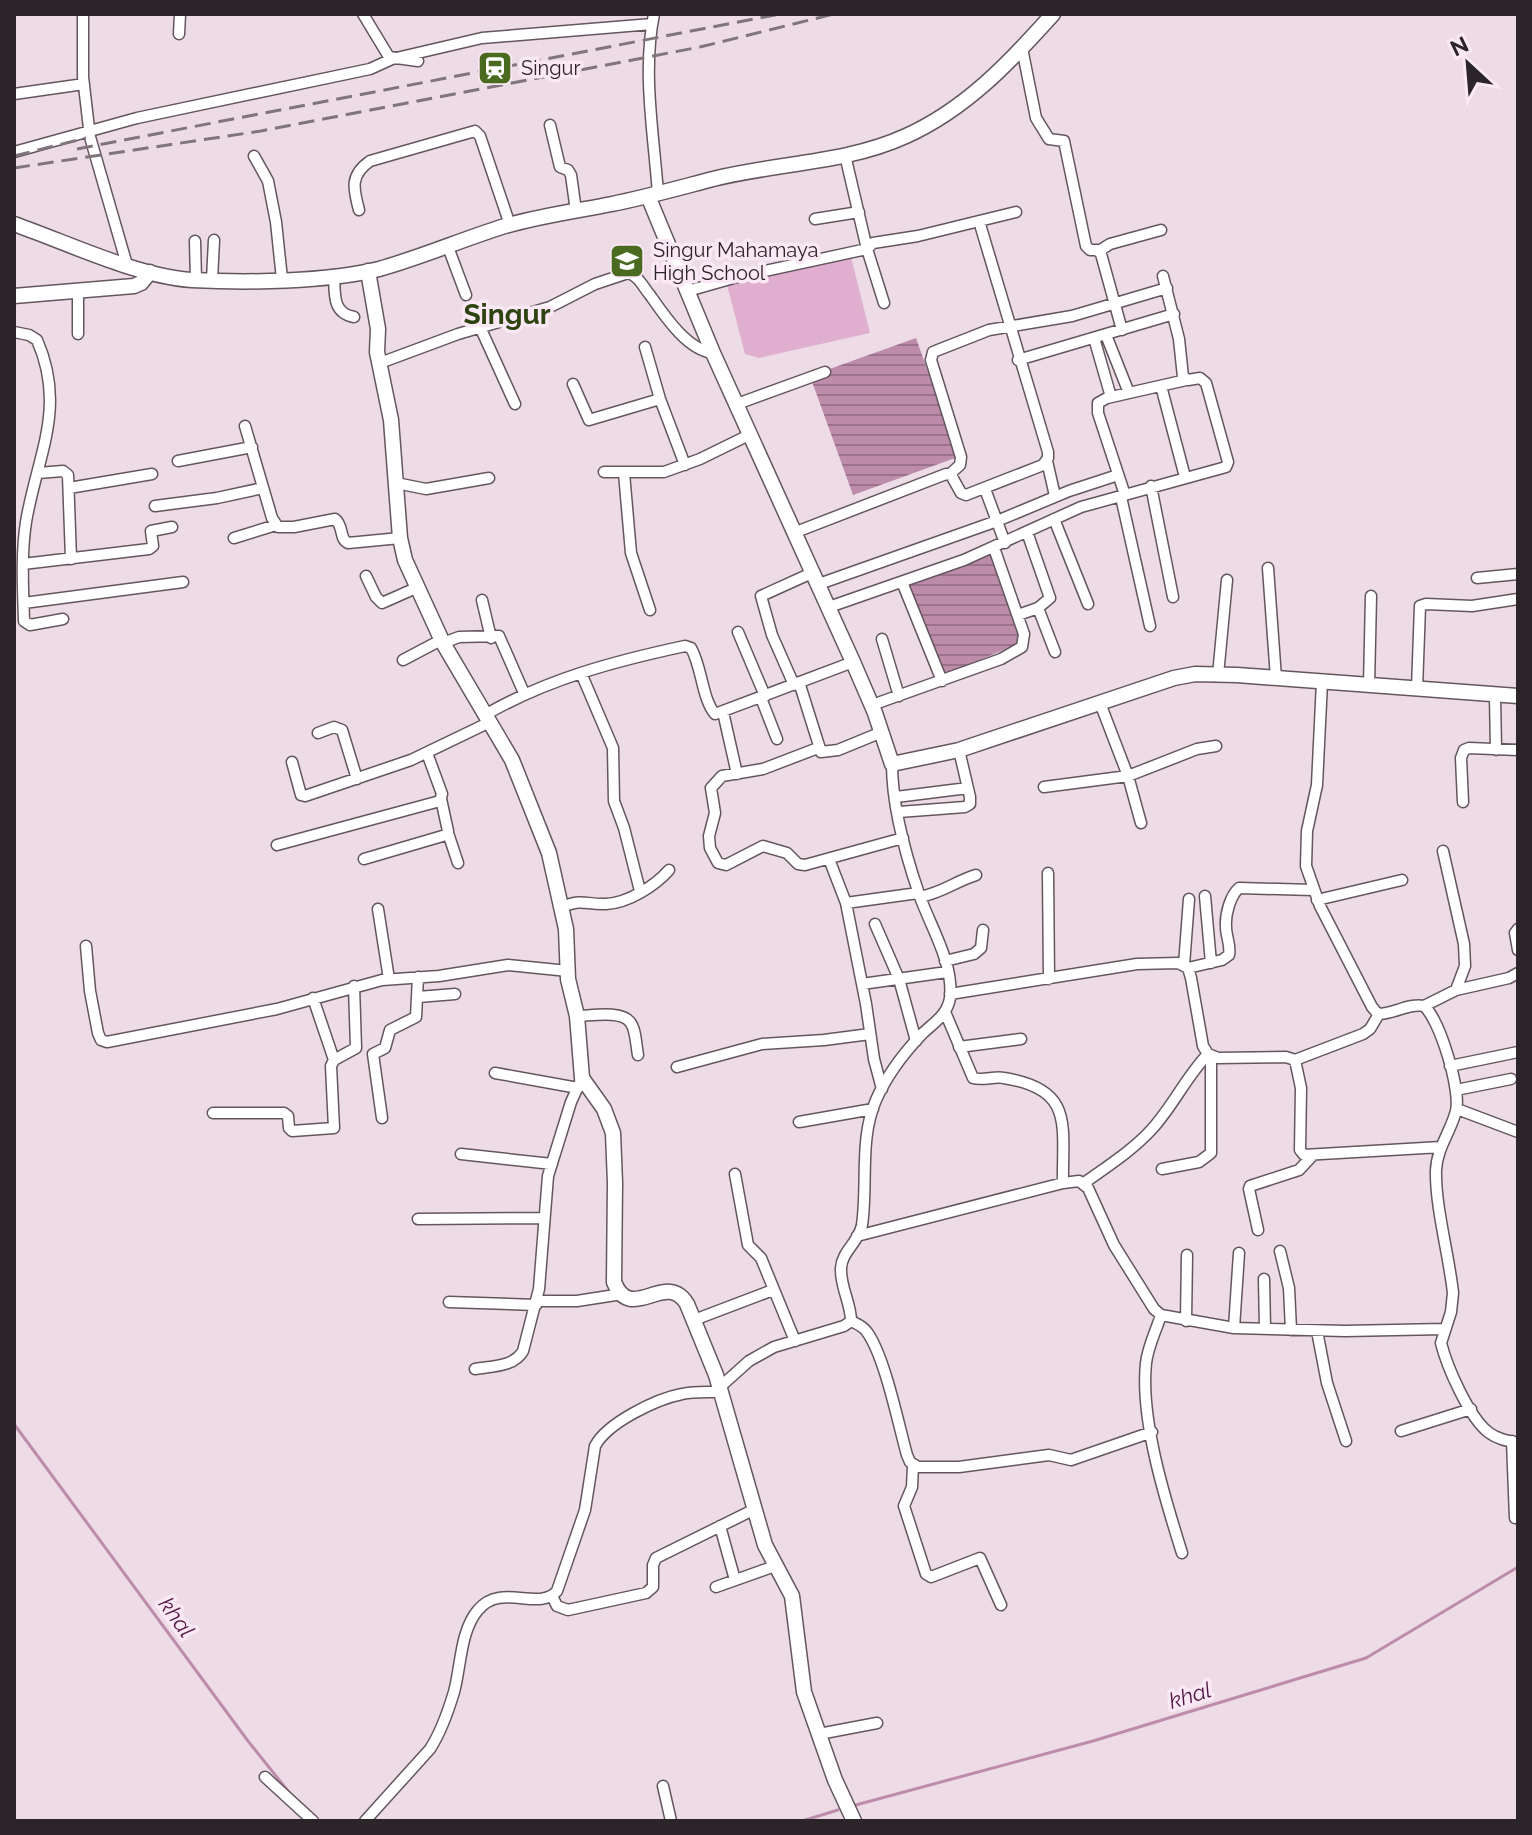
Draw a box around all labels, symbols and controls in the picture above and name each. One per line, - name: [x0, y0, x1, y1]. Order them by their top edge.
- north arrow: [1428, 24, 1508, 104]
- text: N: [1446, 31, 1472, 61]
- station icon: Singur: [476, 49, 514, 87]
- place label: Singur: [521, 56, 580, 80]
- place label: Singur Mahamaya High School: [653, 238, 818, 285]
- school or university icon: Singur Mahamaya High School: [608, 242, 646, 280]
- district label: Singur: [463, 298, 551, 331]
- water label: khal: [154, 1592, 200, 1642]
- water label: khal: [1166, 1676, 1215, 1714]

